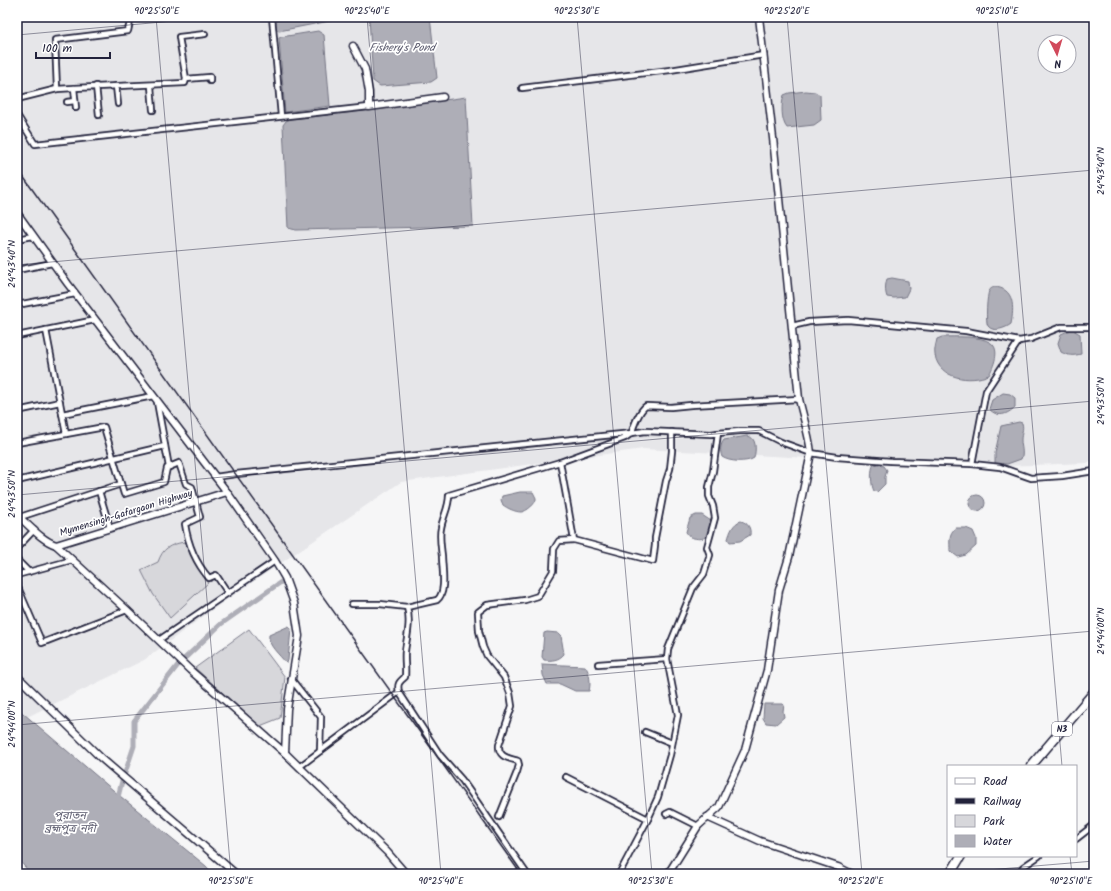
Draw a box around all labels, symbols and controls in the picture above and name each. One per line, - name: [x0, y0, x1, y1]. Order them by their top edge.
- text: 90°25'50"E: [134, 3, 181, 19]
- text: 90°25'40"E: [344, 3, 391, 19]
- text: 90°25'30"E: [554, 3, 601, 19]
- text: 90°25'20"E: [764, 3, 811, 19]
- text: 90°25'10"E: [975, 3, 1020, 19]
- scale bar: [36, 34, 110, 60]
- north arrow: [1037, 34, 1077, 74]
- text: 100 m: [42, 39, 73, 58]
- water label: Fishery's Pond: [369, 39, 437, 57]
- text: N: [1053, 54, 1062, 72]
- text: 24°43'40"N: [1093, 147, 1109, 195]
- text: 24°43'40"N: [4, 240, 20, 288]
- text: 24°43'50"N: [1093, 377, 1109, 425]
- text: 24°43'50"N: [4, 470, 20, 518]
- street label: Mymensingh-Gafargaon Highway: [58, 485, 195, 541]
- text: 24°44'00"N: [1093, 607, 1109, 655]
- text: 24°44'00"N: [4, 700, 20, 748]
- road number: N3: [1052, 722, 1072, 736]
- legend: [947, 765, 1077, 857]
- text: Road: [983, 772, 1008, 791]
- text: Railway: [983, 792, 1021, 811]
- water label: পুরাতন ব্রহ্মপুত্র নদী: [44, 807, 98, 838]
- text: Park: [983, 812, 1005, 831]
- text: Water: [983, 832, 1013, 851]
- text: 90°25'50"E: [208, 873, 255, 889]
- text: 90°25'40"E: [418, 873, 465, 889]
- text: 90°25'30"E: [628, 873, 675, 889]
- text: 90°25'20"E: [838, 873, 885, 889]
- text: 90°25'10"E: [1049, 873, 1094, 889]

